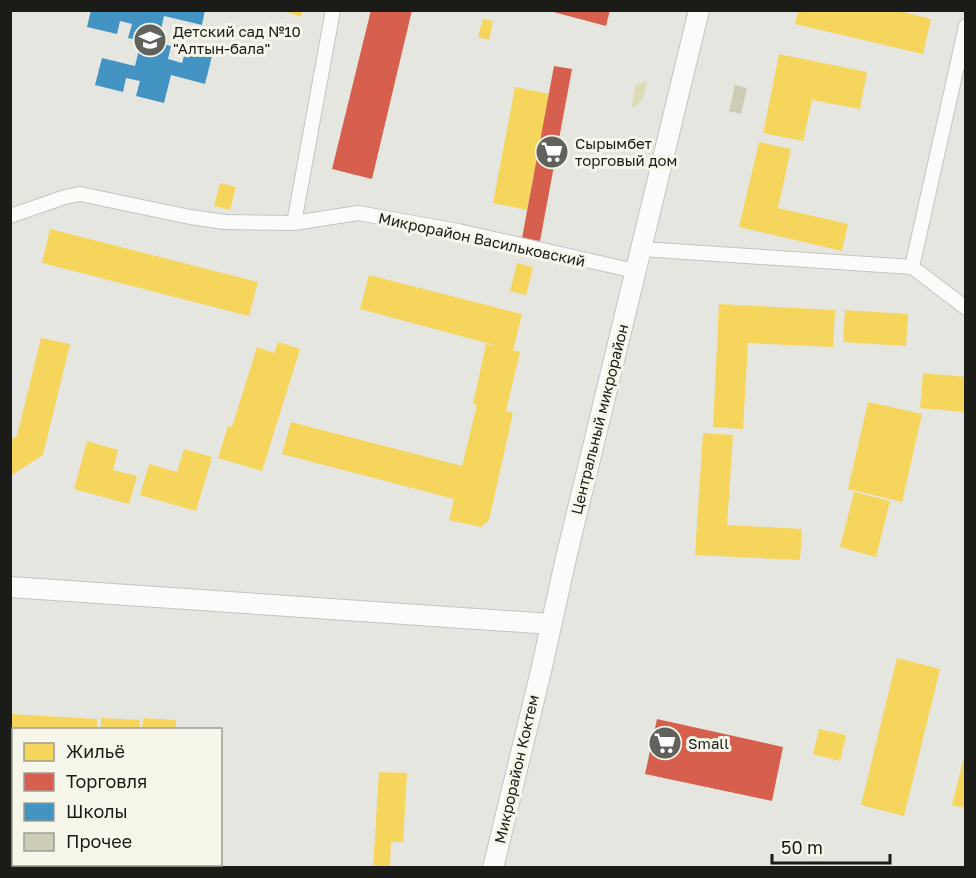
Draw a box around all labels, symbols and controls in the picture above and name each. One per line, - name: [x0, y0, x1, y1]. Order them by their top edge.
- school or university icon: Детский сад №10 "Алтын-бала": [132, 22, 168, 58]
- place label: Детский сад №10 "Алтын-бала": [173, 22, 301, 57]
- supermarket icon: Сырымбет торговый дом: [534, 134, 570, 170]
- place label: Сырымбет торговый дом: [575, 134, 677, 169]
- street label: Микрорайон Васильковский: [377, 208, 587, 270]
- street label: Центральный микрорайон: [567, 322, 631, 516]
- street label: Микрорайон Коктем: [490, 693, 542, 845]
- supermarket icon: Small: [647, 725, 683, 761]
- legend: [12, 728, 222, 866]
- place label: Small: [688, 734, 729, 752]
- text: Жильё: [66, 740, 125, 762]
- text: Торговля: [66, 770, 147, 792]
- text: Школы: [66, 800, 128, 822]
- scale bar: [772, 827, 890, 865]
- text: Прочее: [66, 830, 132, 852]
- text: 50 m: [781, 836, 823, 858]

